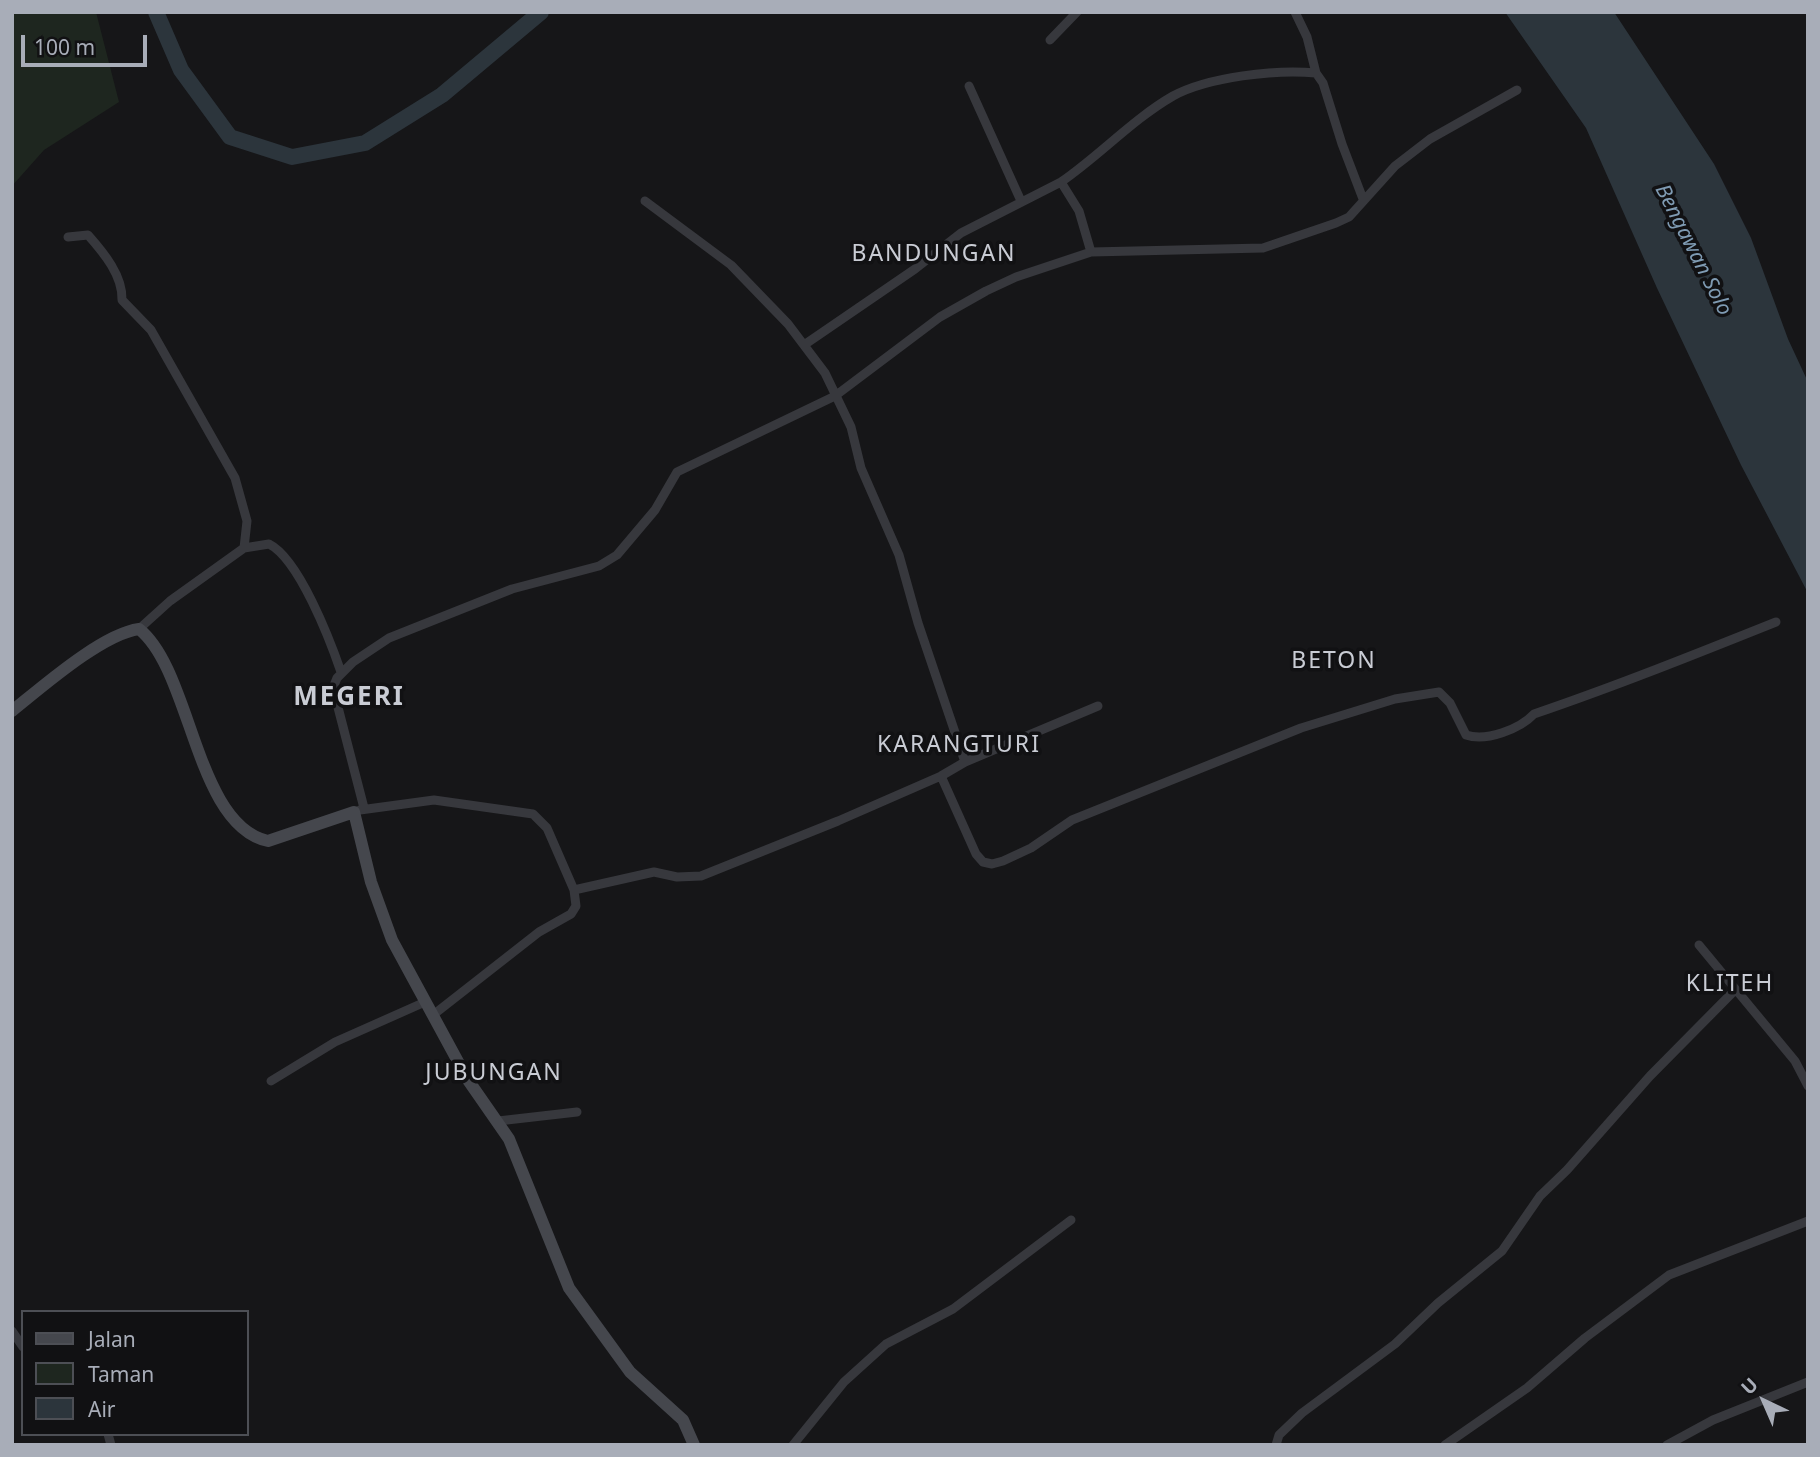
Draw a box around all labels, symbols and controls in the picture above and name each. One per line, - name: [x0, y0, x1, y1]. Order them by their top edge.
- scale bar: [24, 21, 150, 65]
- text: 100 m: [34, 33, 95, 61]
- water label: Bengawan Solo: [1649, 180, 1737, 320]
- district label: BANDUNGAN: [853, 240, 1015, 268]
- district label: BETON: [1292, 647, 1376, 675]
- district label: MEGERI: [294, 682, 404, 714]
- district label: KARANGTURI: [878, 731, 1040, 759]
- district label: KLITEH: [1686, 970, 1774, 998]
- district label: JUBUNGAN: [426, 1059, 562, 1087]
- legend: [21, 1310, 248, 1436]
- text: Jalan: [88, 1325, 136, 1353]
- text: Taman: [88, 1360, 154, 1388]
- north arrow: [1729, 1366, 1799, 1436]
- text: U: [1735, 1372, 1764, 1400]
- text: Air: [88, 1395, 116, 1423]

